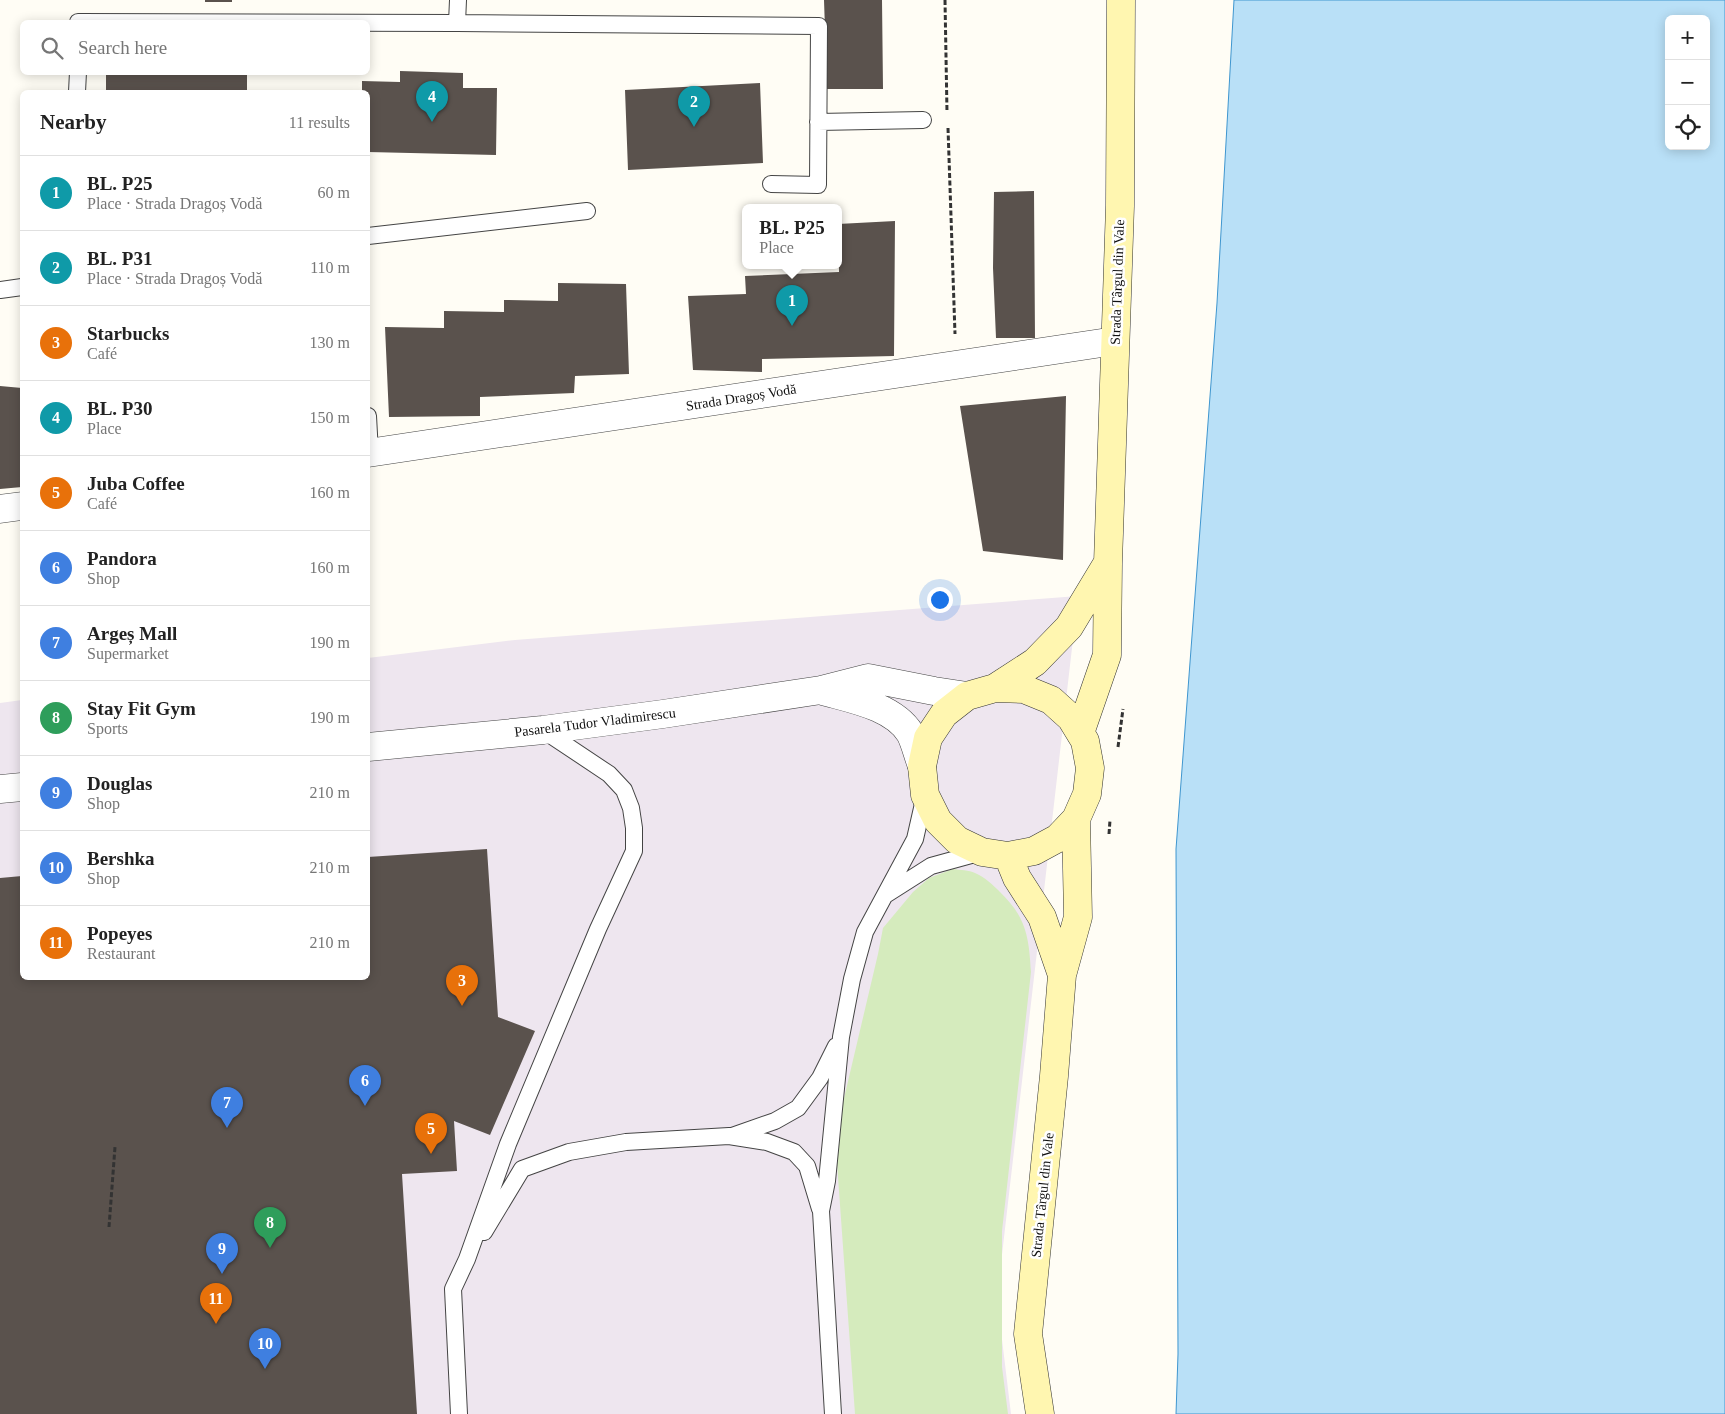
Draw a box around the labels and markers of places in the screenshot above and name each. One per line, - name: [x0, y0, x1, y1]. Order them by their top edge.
- pin: 4: [416, 81, 448, 122]
- pin: 2: [678, 86, 710, 127]
- pin: 1: [776, 285, 808, 326]
- pin: 3: [446, 965, 478, 1006]
- pin: 6: [349, 1065, 381, 1106]
- pin: 7: [211, 1087, 243, 1128]
- pin: 5: [415, 1113, 447, 1154]
- pin: 8: [254, 1207, 286, 1248]
- pin: 9: [206, 1233, 238, 1274]
- pin: 11: [200, 1283, 232, 1324]
- pin: 10: [249, 1328, 281, 1369]

